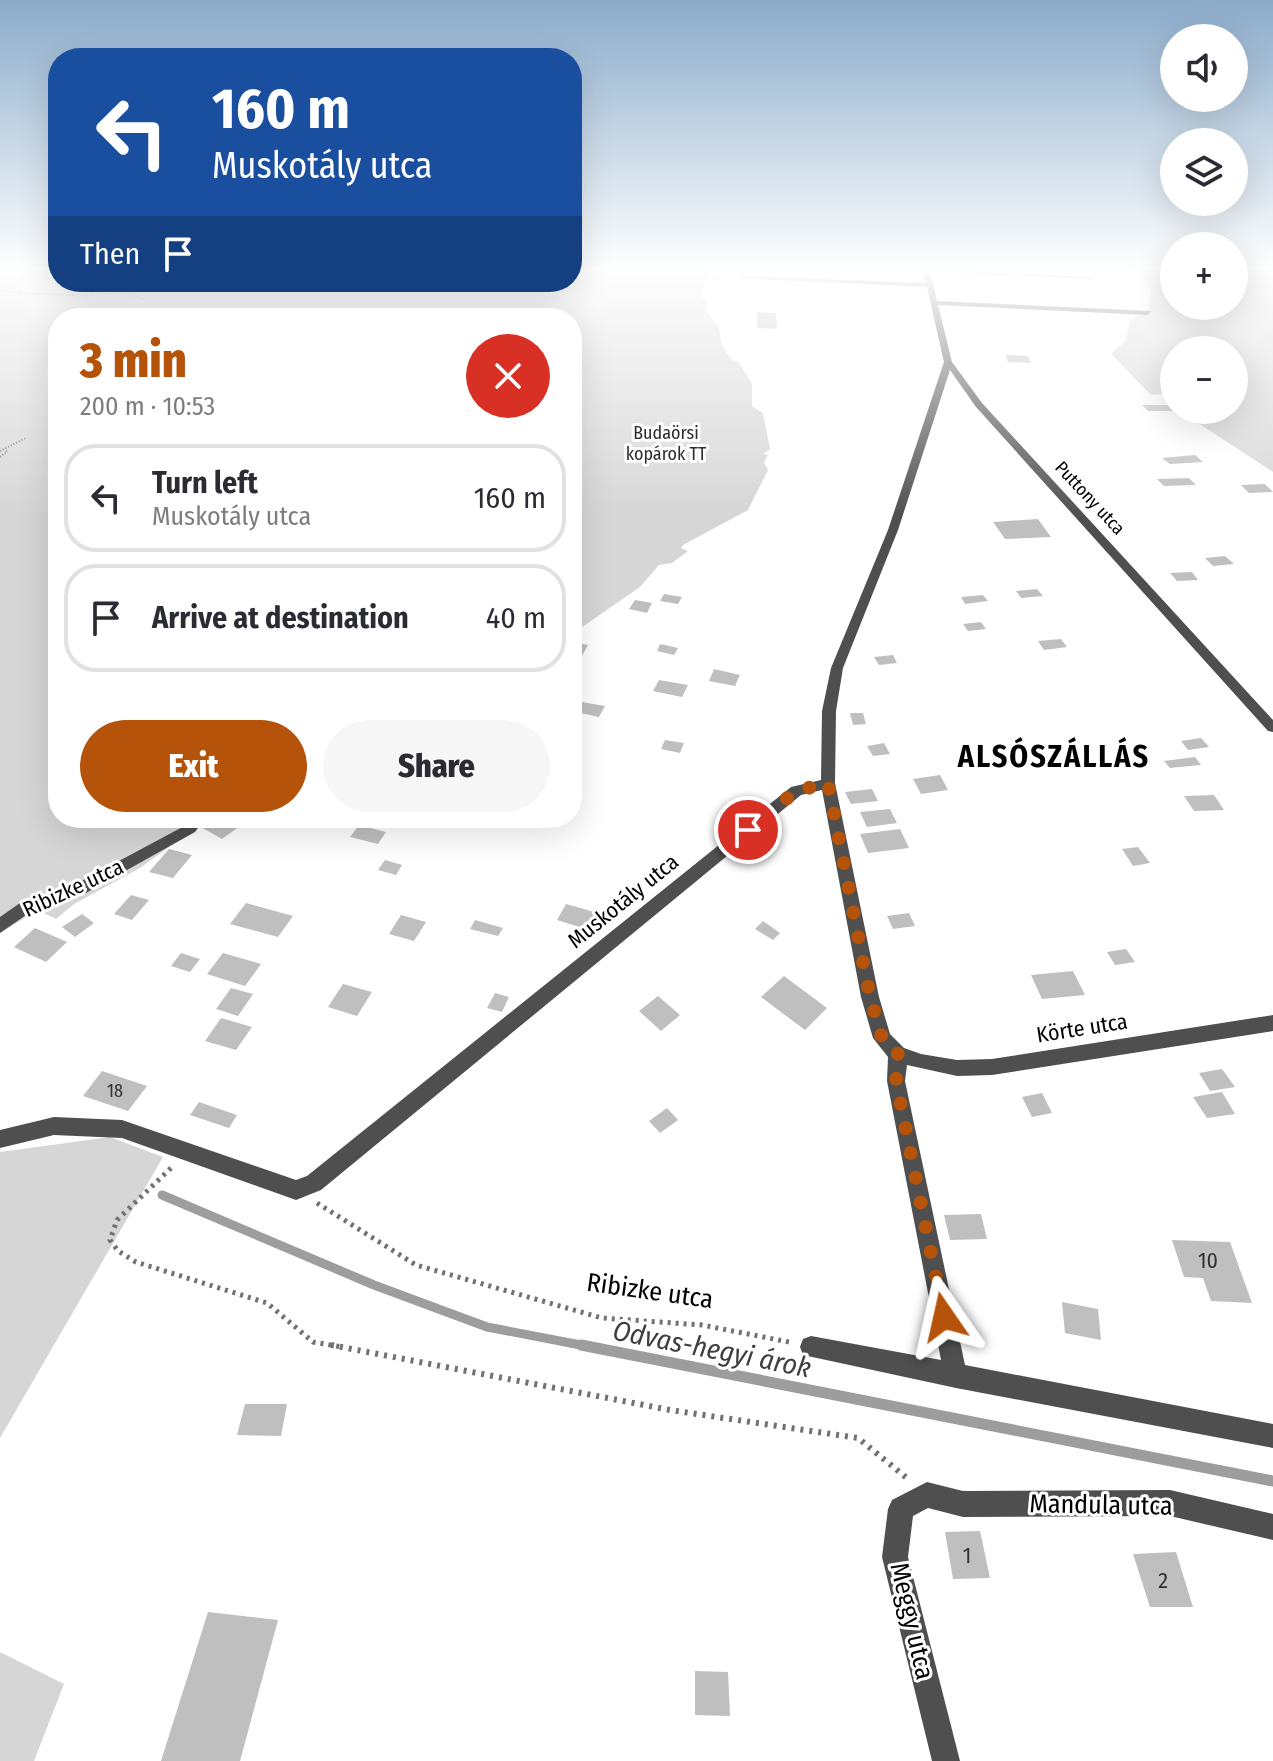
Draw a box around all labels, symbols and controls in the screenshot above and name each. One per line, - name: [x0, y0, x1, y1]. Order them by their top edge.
- map controls: [1160, 24, 1248, 424]
- button: sound: [1160, 24, 1248, 112]
- text: 160 m: [212, 76, 350, 143]
- icon: left: [80, 80, 184, 184]
- button: layers: [1160, 128, 1248, 216]
- text: Muskotály utca: [212, 144, 432, 188]
- icon: arrive: [156, 232, 200, 276]
- button: +: [1160, 232, 1248, 320]
- text: Then: [80, 236, 140, 272]
- text: 3 min: [80, 332, 187, 390]
- button: close: [466, 334, 550, 418]
- button: −: [1160, 336, 1248, 424]
- text: 200 m · 10:53: [80, 391, 215, 422]
- park label: Budaörsi kopárok TT: [626, 422, 707, 465]
- street label: Puttony utca: [1050, 457, 1130, 539]
- text: Turn left: [152, 465, 258, 501]
- icon: left: [84, 476, 128, 520]
- text: 160 m: [474, 480, 546, 516]
- text: Muskotály utca: [152, 501, 311, 532]
- icon: arrive: [84, 596, 128, 640]
- text: Arrive at destination: [152, 600, 409, 636]
- text: 40 m: [486, 600, 546, 636]
- button: Exit: [80, 720, 307, 812]
- button: Share: [323, 720, 550, 812]
- district label: ALSÓSZÁLLÁS: [957, 737, 1150, 775]
- pin: [714, 796, 782, 864]
- icon: arrive: [726, 808, 770, 852]
- street label: Muskotály utca: [562, 848, 684, 954]
- street label: Ribizke utca: [18, 853, 128, 923]
- street label: Körte utca: [1035, 1007, 1129, 1049]
- house number: 18: [107, 1080, 123, 1102]
- house number: 10: [1198, 1247, 1218, 1274]
- street label: Ribizke utca: [585, 1267, 715, 1315]
- position arrow: [902, 1275, 986, 1359]
- water label: Odvas-hegyi árok: [610, 1314, 814, 1384]
- street label: Mandula utca: [1029, 1488, 1173, 1522]
- house number: 1: [963, 1542, 971, 1569]
- street label: Meggy utca: [884, 1560, 940, 1682]
- house number: 2: [1158, 1567, 1168, 1594]

